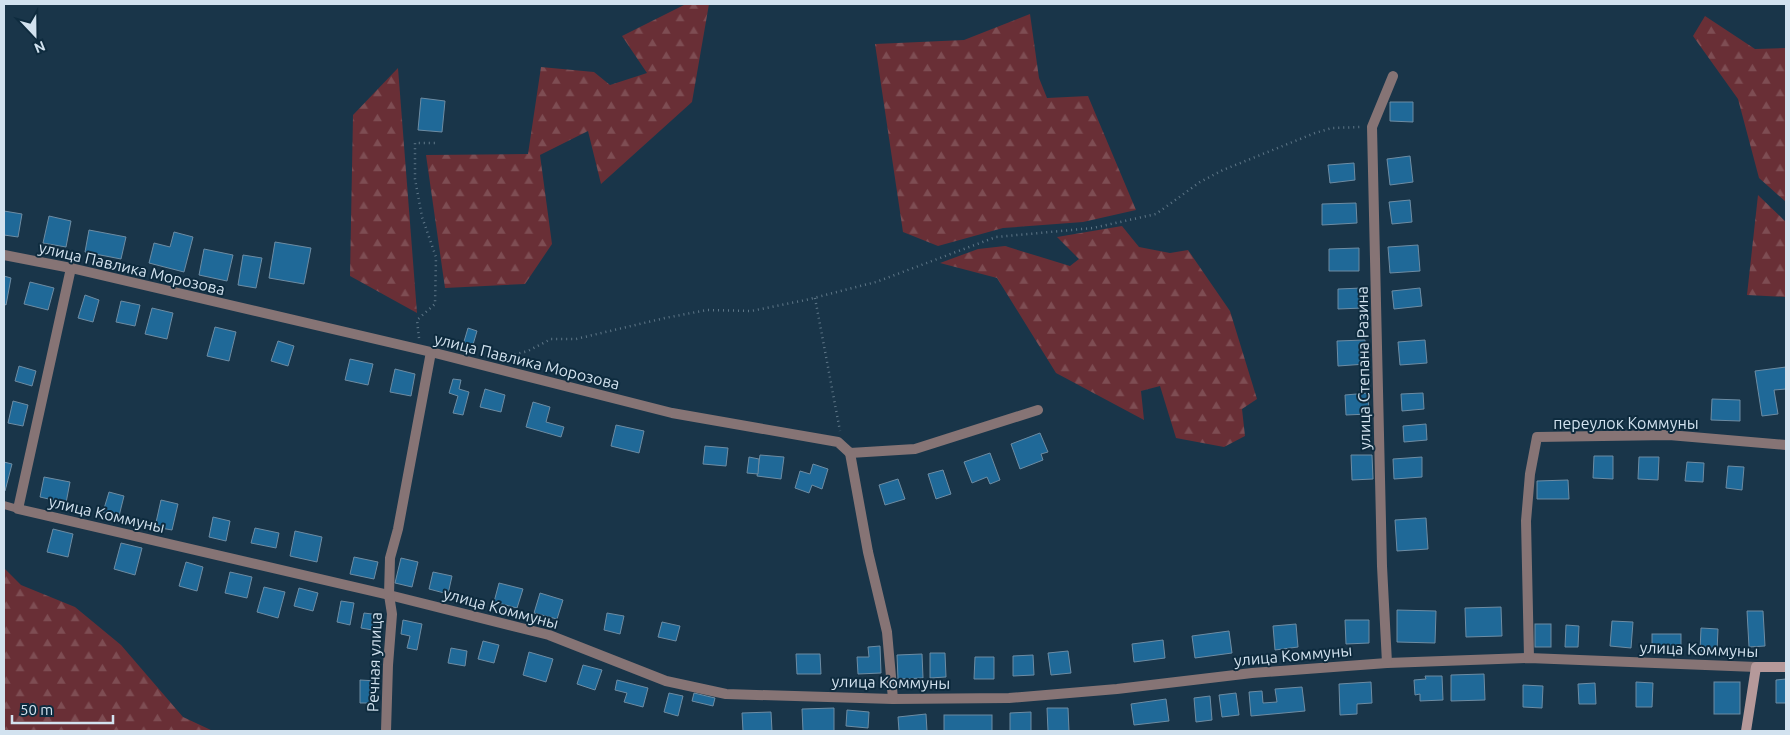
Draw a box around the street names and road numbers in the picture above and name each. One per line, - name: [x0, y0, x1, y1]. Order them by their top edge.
- street label: улица Павлика Морозова: [37, 238, 227, 298]
- street label: улица Степана Разина: [1353, 286, 1373, 450]
- street label: улица Павлика Морозова: [432, 329, 622, 393]
- street label: переулок Коммуны: [1553, 414, 1699, 432]
- street label: улица Коммуны: [47, 492, 167, 536]
- street label: улица Коммуны: [441, 584, 561, 632]
- street label: Речная улица: [363, 612, 385, 712]
- street label: улица Коммуны: [1639, 638, 1759, 660]
- street label: улица Коммуны: [1233, 641, 1353, 669]
- street label: улица Коммуны: [832, 672, 950, 692]

